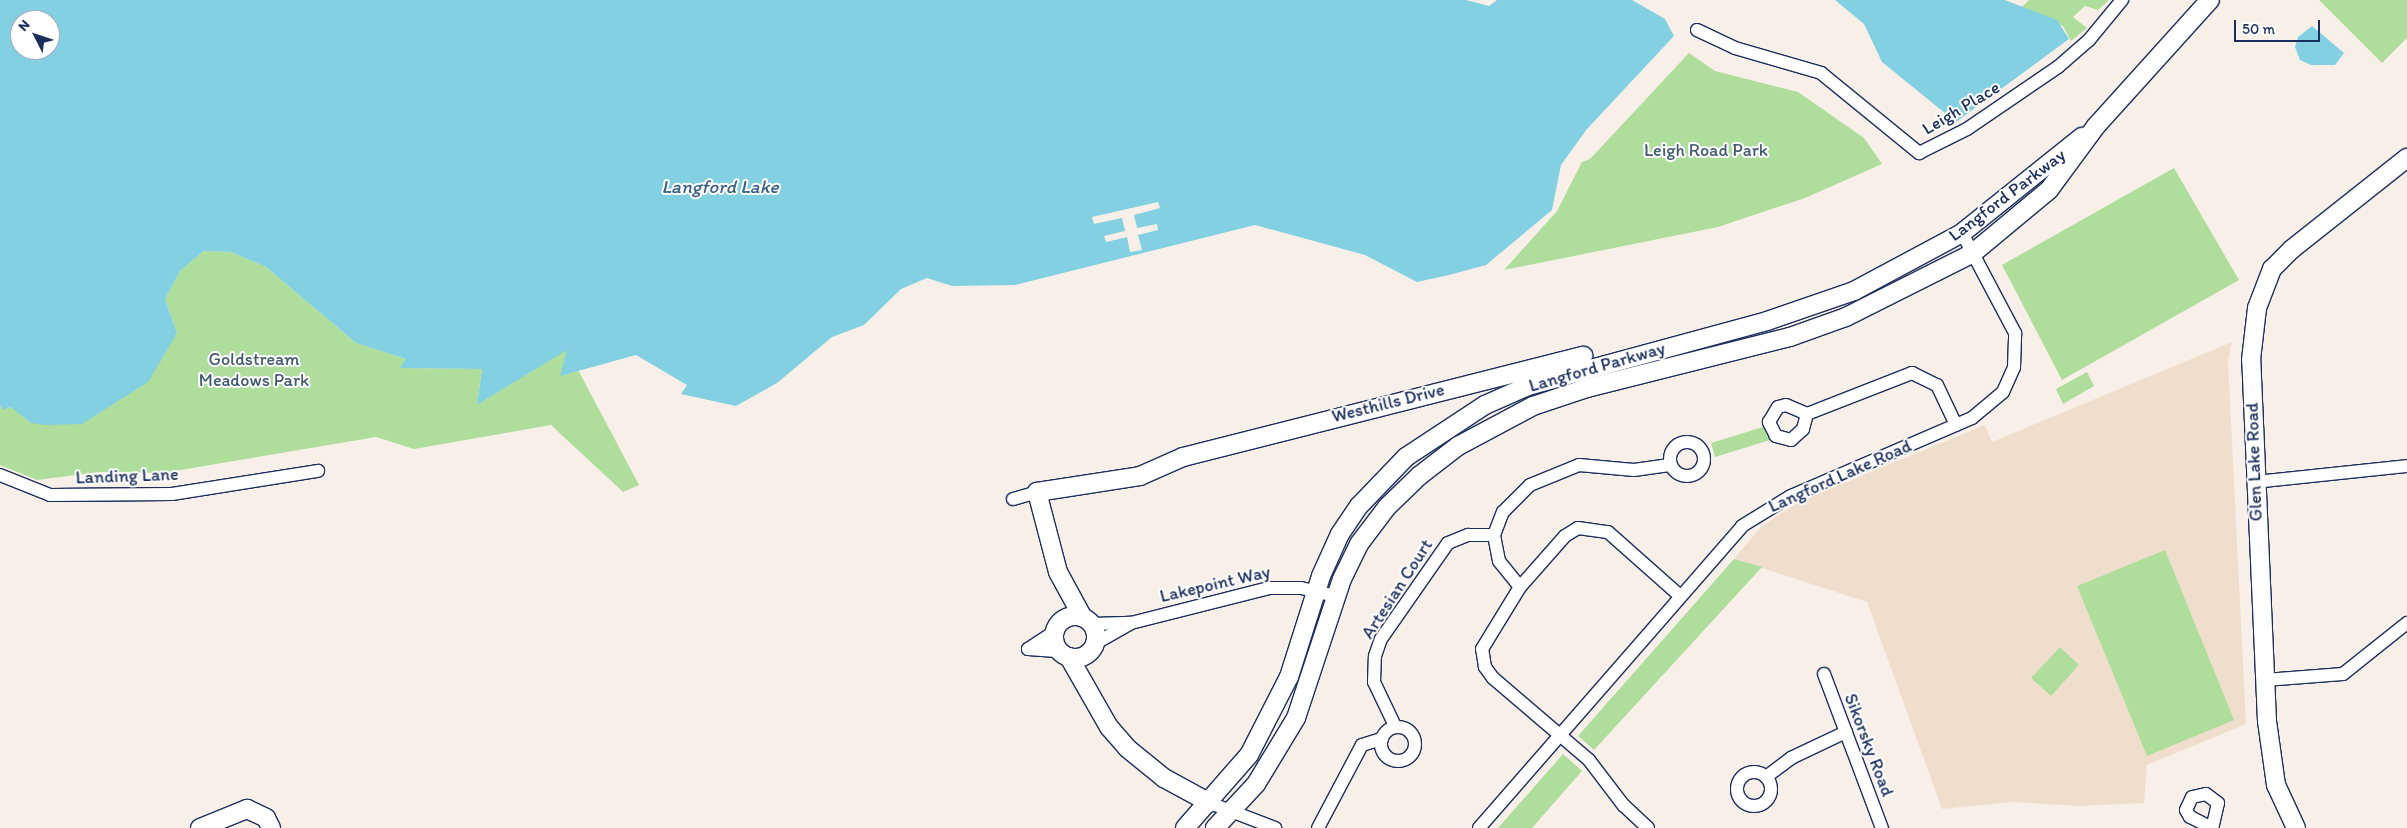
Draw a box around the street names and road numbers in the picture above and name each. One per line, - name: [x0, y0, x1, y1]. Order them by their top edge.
- street label: Leigh Place: [1918, 77, 2004, 139]
- street label: Langford Parkway: [1945, 144, 2069, 246]
- street label: Langford Parkway: [1527, 337, 1667, 397]
- street label: Westhills Drive: [1330, 379, 1446, 427]
- street label: Glen Lake Road: [2241, 402, 2267, 522]
- street label: Langford Lake Road: [1765, 435, 1915, 517]
- street label: Landing Lane: [75, 463, 179, 489]
- street label: Artesian Court: [1357, 535, 1437, 643]
- street label: Lakepoint Way: [1158, 561, 1272, 607]
- street label: Sikorsky Road: [1839, 690, 1899, 800]

